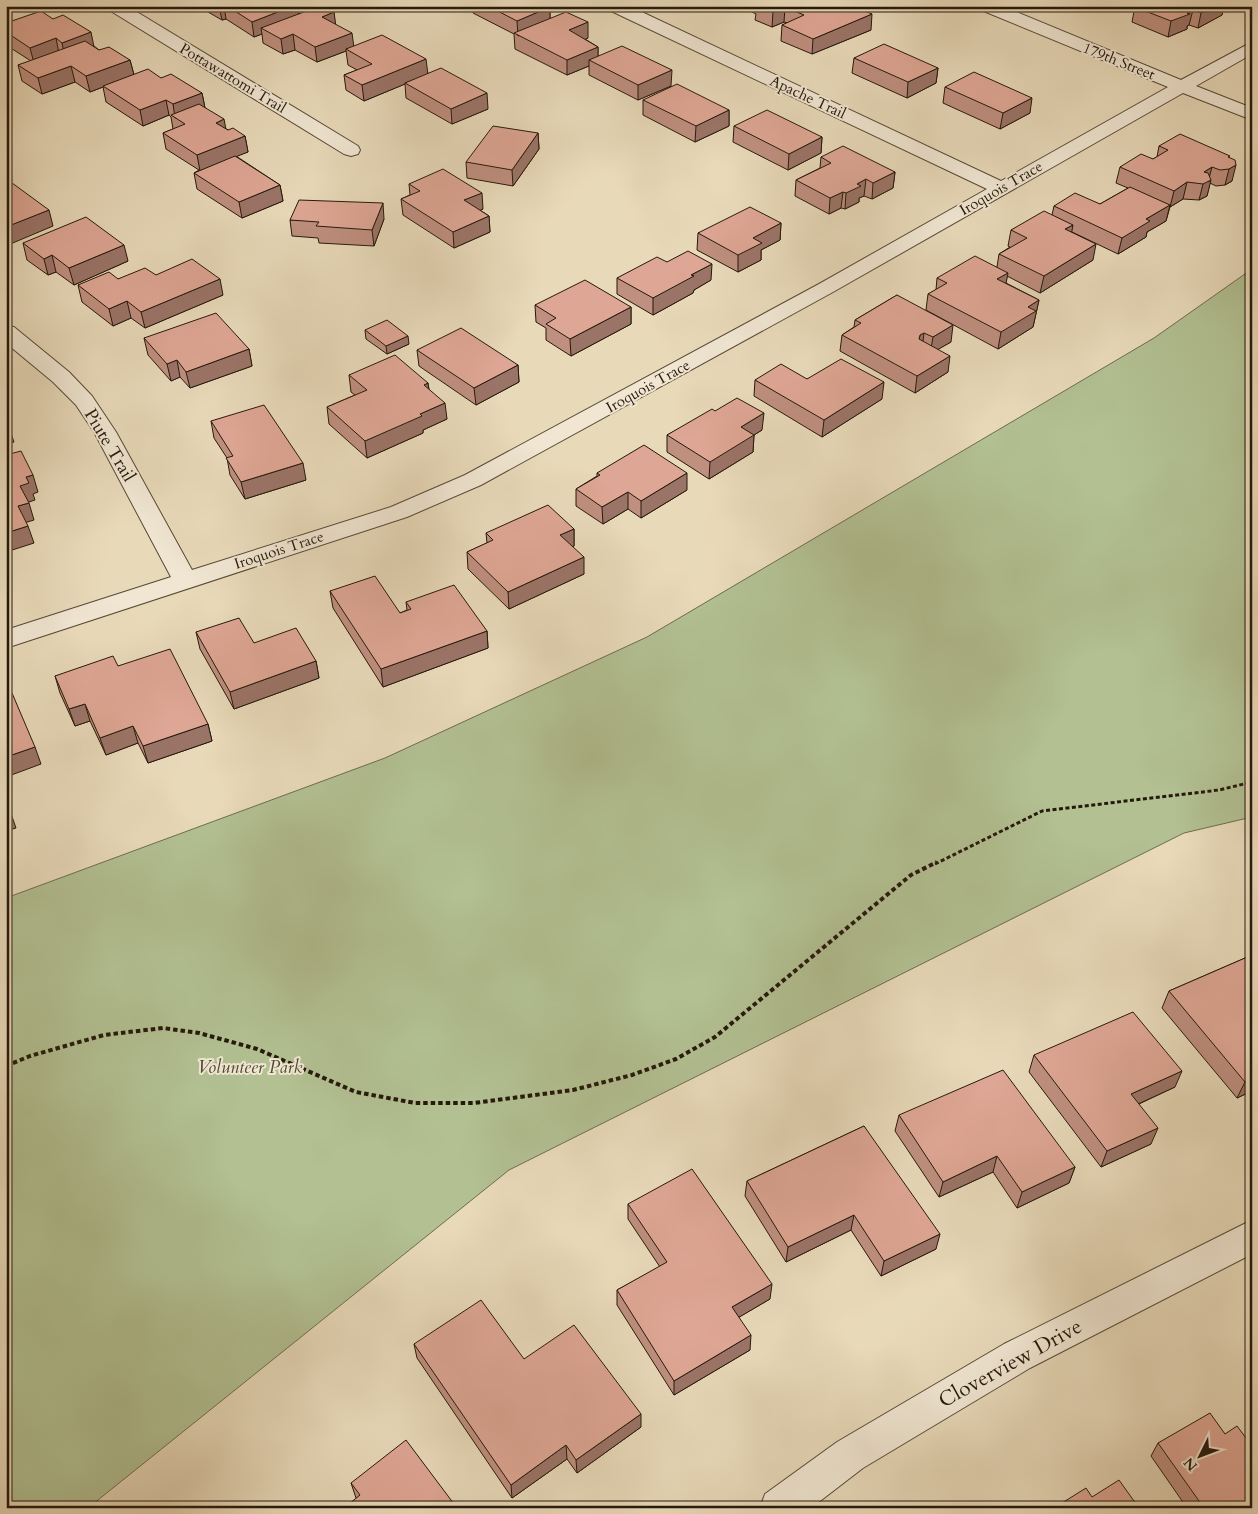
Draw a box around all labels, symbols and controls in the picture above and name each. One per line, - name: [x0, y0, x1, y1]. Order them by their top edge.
- street label: 179th Street: [1080, 37, 1158, 85]
- street label: Pottawattomi Trail: [176, 38, 290, 118]
- street label: Apache Trail: [767, 71, 850, 123]
- street label: Iroquois Trace: [956, 156, 1046, 220]
- street label: Iroquois Trace: [603, 355, 694, 417]
- street label: Piute Trail: [78, 404, 141, 487]
- street label: Iroquois Trace: [232, 526, 326, 574]
- park label: Volunteer Park: [198, 1055, 303, 1080]
- street label: Cloverview Drive: [933, 1312, 1087, 1415]
- north arrow: [1176, 1432, 1226, 1482]
- text: N: [1180, 1453, 1202, 1475]

